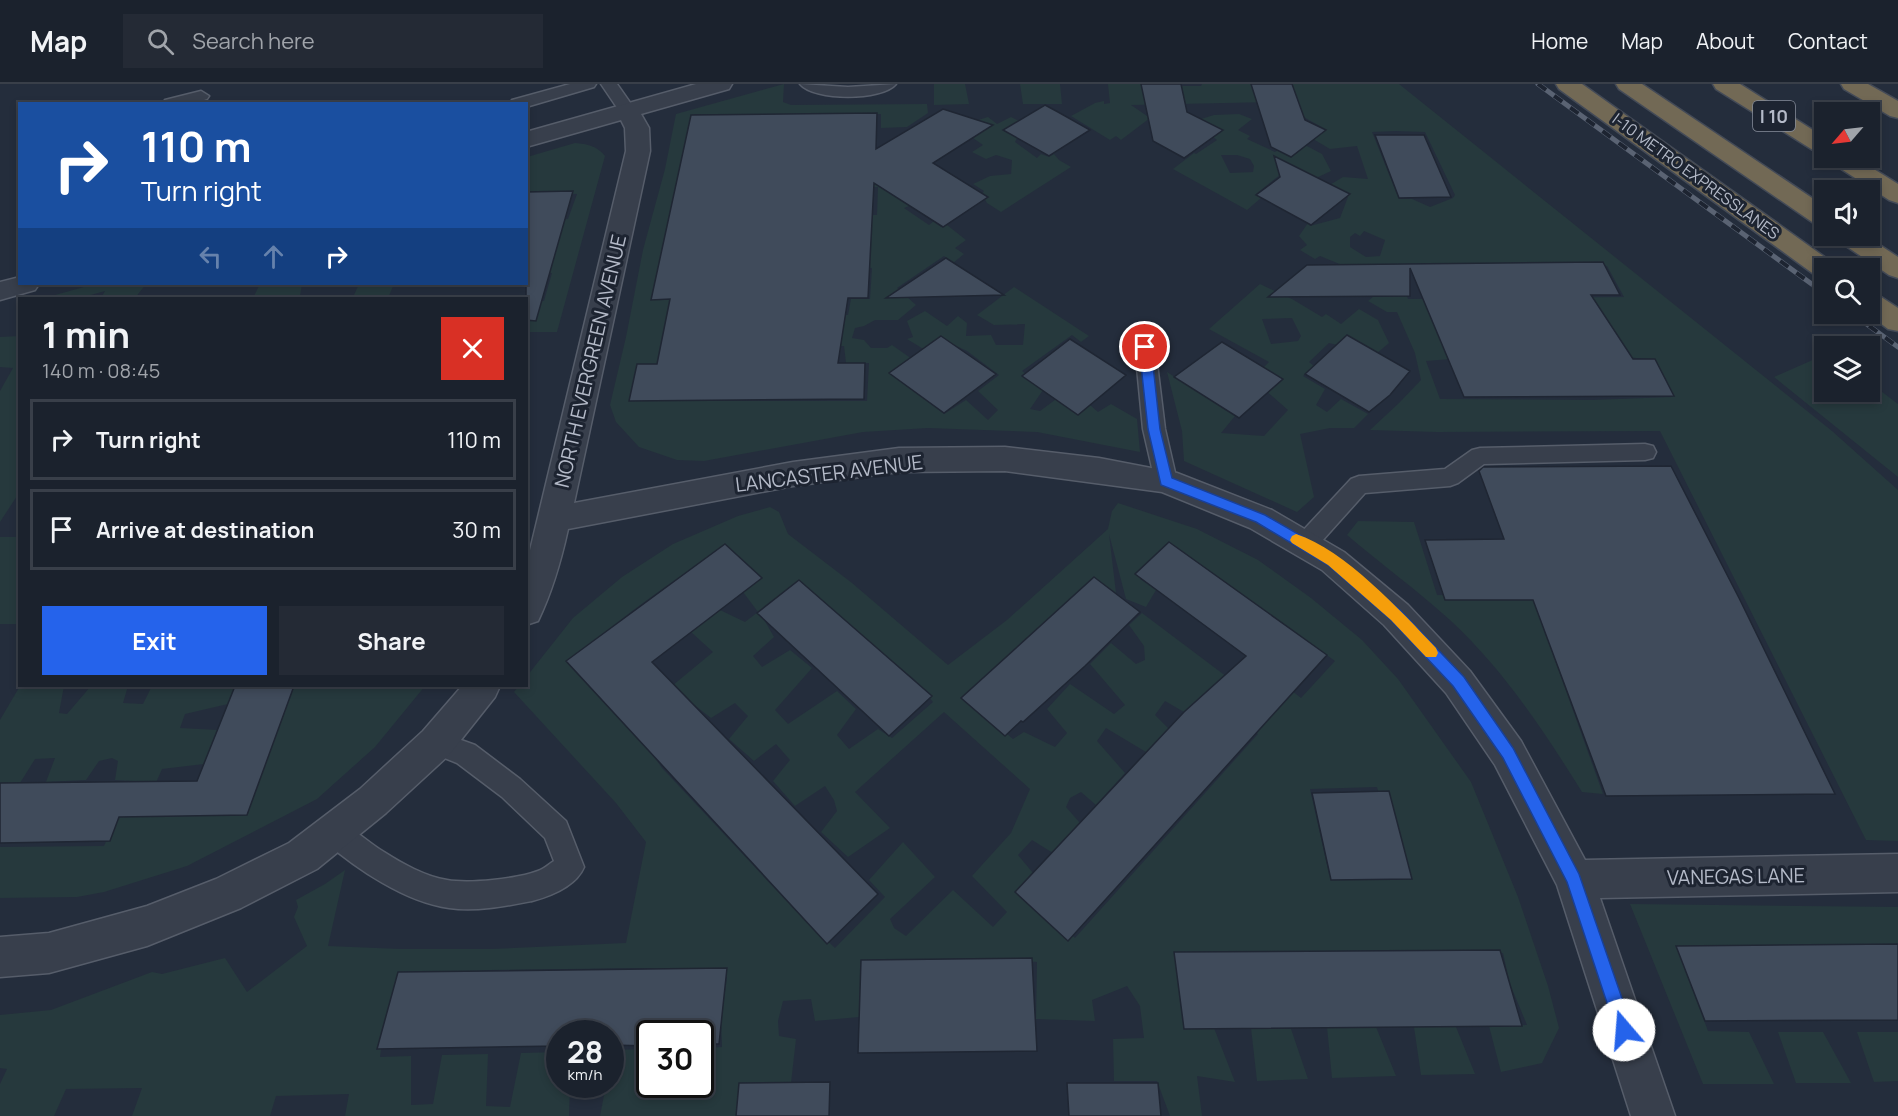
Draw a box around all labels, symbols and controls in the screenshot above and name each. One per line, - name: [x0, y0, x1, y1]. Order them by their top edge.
- search box: [123, 14, 543, 68]
- text: Map: [30, 22, 87, 60]
- icon: search: [144, 25, 177, 58]
- text: Search here: [192, 26, 315, 56]
- text: Home: [1531, 27, 1588, 55]
- text: Map: [1621, 27, 1663, 55]
- text: About: [1696, 27, 1755, 55]
- text: Contact: [1788, 27, 1868, 55]
- road number: I 10: [1753, 101, 1795, 131]
- north arrow: [1814, 102, 1880, 168]
- map controls: [1814, 102, 1880, 402]
- street label: I-10 METRO EXPRESSLANES: [1608, 108, 1784, 244]
- text: 110 m: [141, 117, 252, 175]
- icon: right: [42, 126, 120, 204]
- text: Turn right: [141, 172, 262, 209]
- button: sound: [1814, 180, 1880, 246]
- street label: NORTH EVERGREEN AVENUE: [548, 232, 632, 490]
- icon: left: [194, 240, 227, 273]
- icon: ahead: [257, 240, 290, 273]
- icon: right: [320, 240, 353, 273]
- button: search: [1814, 258, 1880, 324]
- text: 1 min: [42, 310, 130, 359]
- button: close: [441, 317, 504, 380]
- pin: [1119, 321, 1170, 372]
- icon: arrive: [1128, 330, 1161, 363]
- button: layers: [1814, 336, 1880, 402]
- text: 140 m · 08:45: [42, 357, 160, 384]
- icon: right: [45, 423, 78, 456]
- text: Turn right: [96, 425, 201, 455]
- text: 110 m: [447, 425, 501, 455]
- street label: LANCASTER AVENUE: [734, 448, 924, 498]
- icon: arrive: [45, 513, 78, 546]
- text: Arrive at destination: [96, 515, 314, 545]
- text: 30 m: [452, 515, 501, 545]
- button: Exit: [42, 606, 267, 675]
- button: Share: [279, 606, 504, 675]
- street label: VANEGAS LANE: [1667, 861, 1805, 891]
- position arrow: [1592, 998, 1656, 1062]
- speed limit sign: 30: [636, 1020, 714, 1098]
- text: 28: [567, 1031, 603, 1072]
- text: km/h: [568, 1064, 602, 1085]

